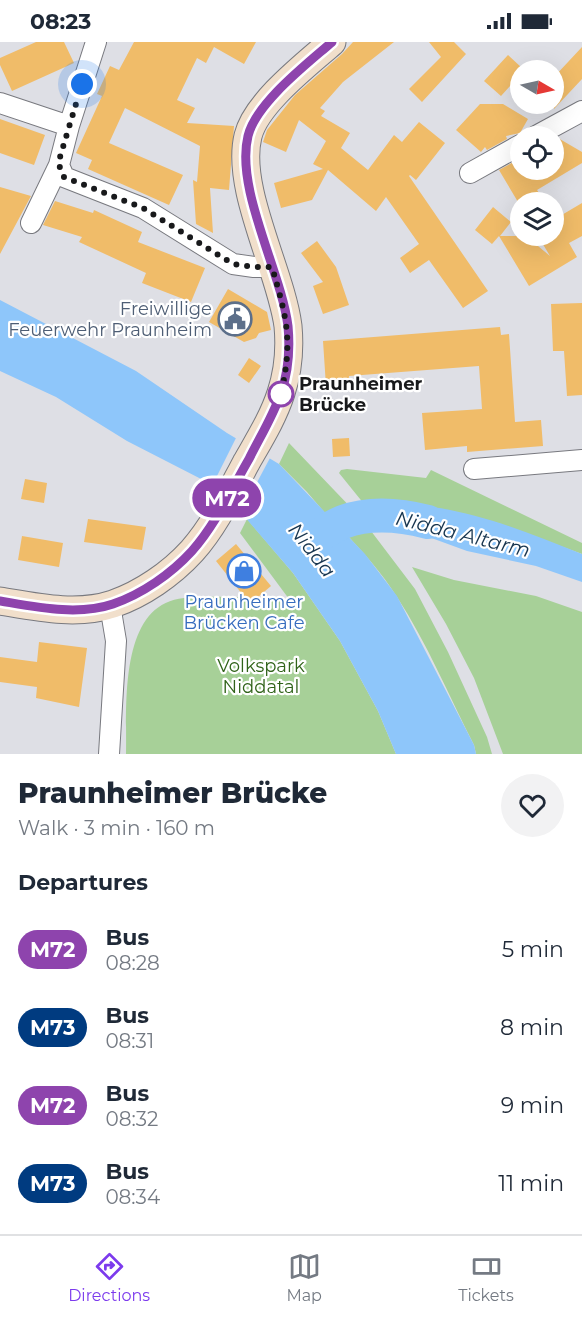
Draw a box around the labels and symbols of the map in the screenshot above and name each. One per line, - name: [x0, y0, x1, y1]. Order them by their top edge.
- north arrow: [510, 60, 564, 114]
- your location: [67, 69, 97, 99]
- place label: Freiwillige Feuerwehr Praunheim: [8, 298, 212, 341]
- public building icon: Freiwillige Feuerwehr Praunheim: [217, 301, 253, 337]
- place label: Praunheimer Brücke: [299, 373, 423, 416]
- marker: Praunheimer Brücke: [268, 381, 294, 407]
- line badge: M72: [192, 478, 262, 518]
- water label: Nidda Altarm: [393, 506, 533, 562]
- water label: Nidda: [283, 518, 341, 582]
- shop icon: Praunheimer Brücken Cafe: [226, 553, 262, 589]
- place label: Praunheimer Brücken Cafe: [183, 591, 305, 634]
- park label: Volkspark Niddatal: [217, 655, 305, 698]

